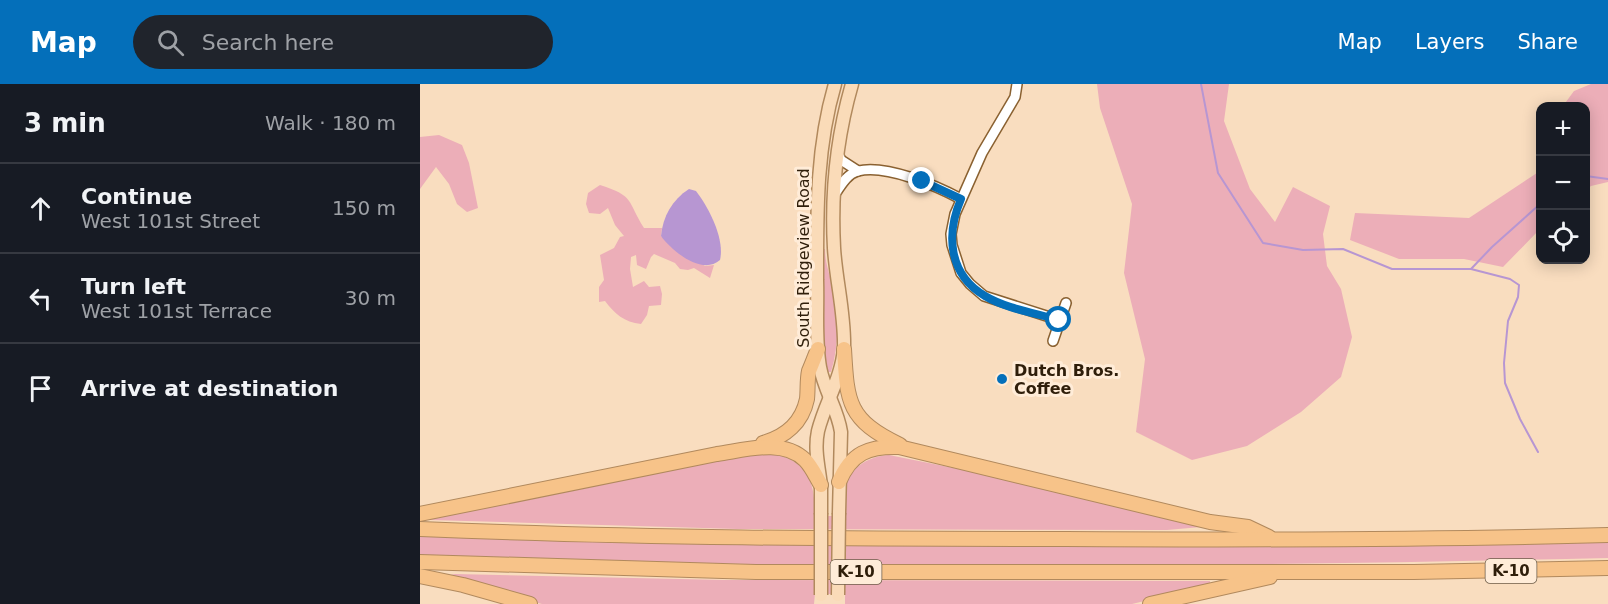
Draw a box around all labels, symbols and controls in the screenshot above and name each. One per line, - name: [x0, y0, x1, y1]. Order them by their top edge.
- search box: [133, 15, 553, 69]
- text: Map: [30, 26, 97, 59]
- icon: search: [154, 26, 187, 59]
- text: Search here: [202, 30, 334, 55]
- text: Map: [1338, 30, 1382, 54]
- text: Layers: [1415, 30, 1484, 54]
- text: Share: [1517, 30, 1578, 54]
- map controls: [1536, 102, 1590, 264]
- button: +: [1536, 102, 1590, 156]
- text: 3 min: [24, 108, 106, 138]
- text: Walk · 180 m: [265, 111, 396, 135]
- button: −: [1536, 156, 1590, 210]
- route end: [908, 167, 934, 193]
- street label: South Ridgeview Road: [794, 168, 813, 348]
- text: Continue: [81, 184, 192, 209]
- icon: ahead: [24, 192, 57, 225]
- text: 150 m: [332, 196, 396, 220]
- text: West 101st Street: [81, 209, 260, 233]
- button: locate: [1536, 210, 1590, 264]
- text: Turn left: [81, 274, 186, 299]
- icon: left: [24, 282, 57, 315]
- text: 30 m: [345, 286, 396, 310]
- text: West 101st Terrace: [81, 299, 272, 323]
- route start: [1045, 306, 1071, 332]
- place label: Dutch Bros. Coffee: [1014, 361, 1119, 398]
- icon: arrive: [24, 372, 57, 405]
- marker: Dutch Bros. Coffee: [995, 372, 1009, 386]
- text: Arrive at destination: [81, 376, 338, 401]
- road number: K-10: [1486, 559, 1536, 583]
- road number: K-10: [830, 560, 882, 584]

